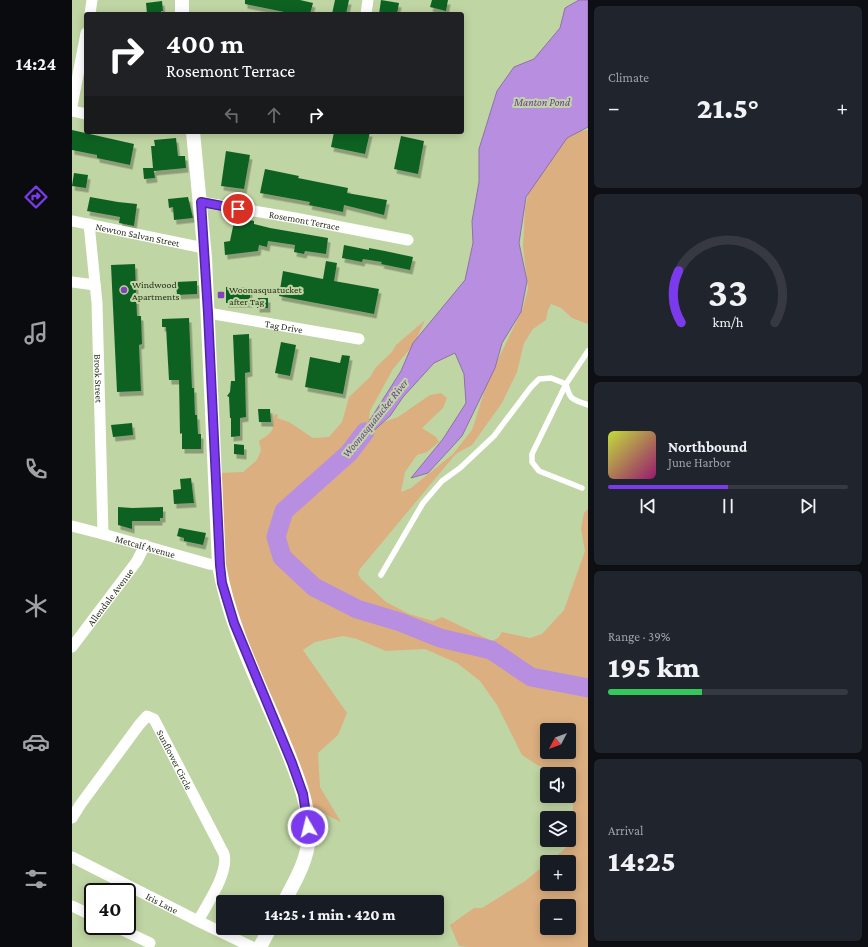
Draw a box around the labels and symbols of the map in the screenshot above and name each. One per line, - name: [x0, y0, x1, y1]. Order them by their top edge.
- water label: Manton Pond: [513, 96, 571, 108]
- pin: [221, 192, 255, 226]
- street label: Rosemont Terrace: [268, 208, 341, 232]
- street label: Newton Salvan Street: [95, 220, 181, 249]
- place label: Windwood Apartments: [132, 279, 179, 302]
- place label: Woonasquatucket after Tag: [229, 284, 302, 307]
- marker: Windwood Apartments: [119, 285, 129, 295]
- marker: Woonasquatucket after Tag: [216, 290, 226, 300]
- street label: Tag Drive: [264, 317, 304, 335]
- street label: Brook Street: [93, 354, 105, 404]
- water label: Woonasquatucket River: [340, 376, 412, 460]
- street label: Metcalf Avenue: [114, 532, 177, 560]
- street label: Allendale Avenue: [85, 565, 136, 628]
- north arrow: [540, 723, 576, 759]
- street label: Sunflower Circle: [155, 728, 195, 792]
- position arrow: [287, 806, 329, 848]
- speed limit sign: 40: [84, 883, 136, 935]
- street label: Iris Lane: [144, 890, 180, 916]

